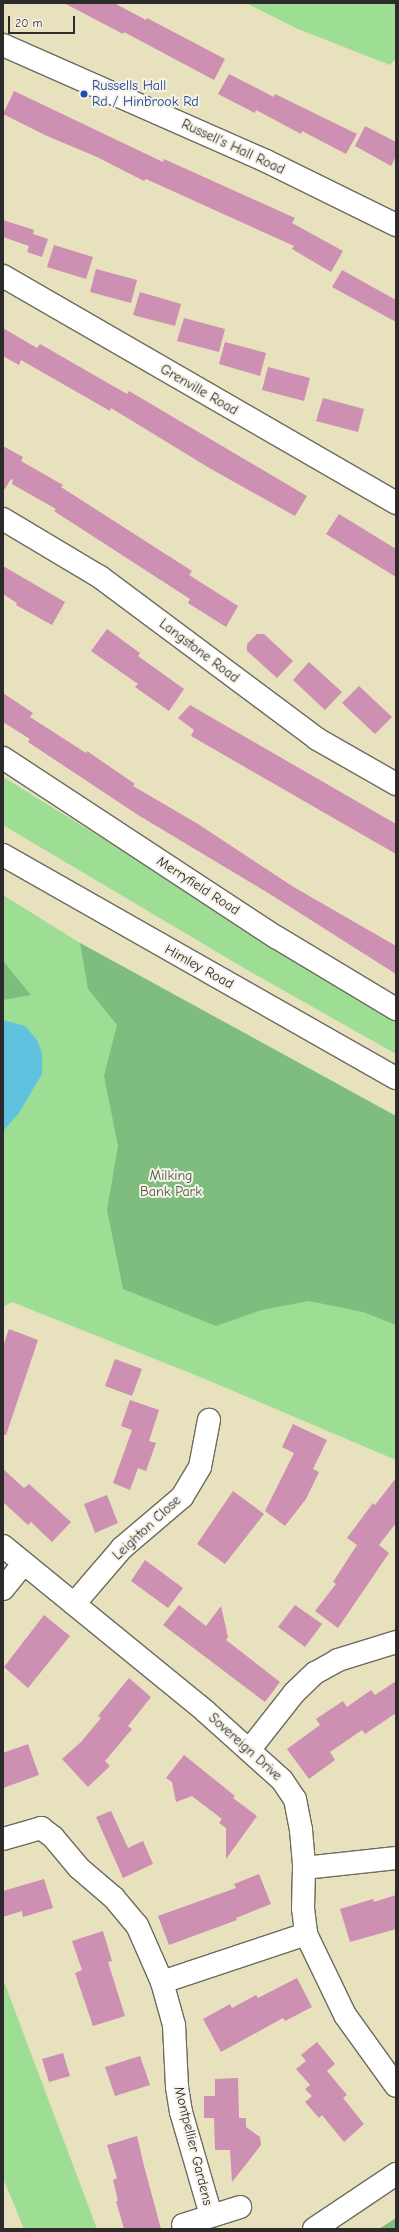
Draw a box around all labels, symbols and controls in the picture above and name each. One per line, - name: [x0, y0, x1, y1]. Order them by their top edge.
- scale bar: [10, 8, 77, 34]
- text: 20 m: [15, 16, 43, 30]
- place label: Russells Hall Rd / Hinbrook Rd: [92, 78, 199, 110]
- marker: Russells Hall Rd / Hinbrook Rd: [79, 89, 89, 99]
- street label: Russell's Hall Road: [179, 116, 287, 178]
- street label: Grenville Road: [157, 361, 241, 419]
- street label: Langstone Road: [156, 616, 242, 686]
- street label: Merryfield Road: [153, 853, 243, 919]
- street label: Himley Road: [162, 941, 236, 993]
- park label: Milking Bank Park: [140, 1168, 202, 1200]
- street label: Leighton Close: [109, 1492, 185, 1564]
- street label: Sovereign Drive: [205, 1710, 285, 1784]
- street label: Montpellier Gardens: [170, 2085, 216, 2207]

